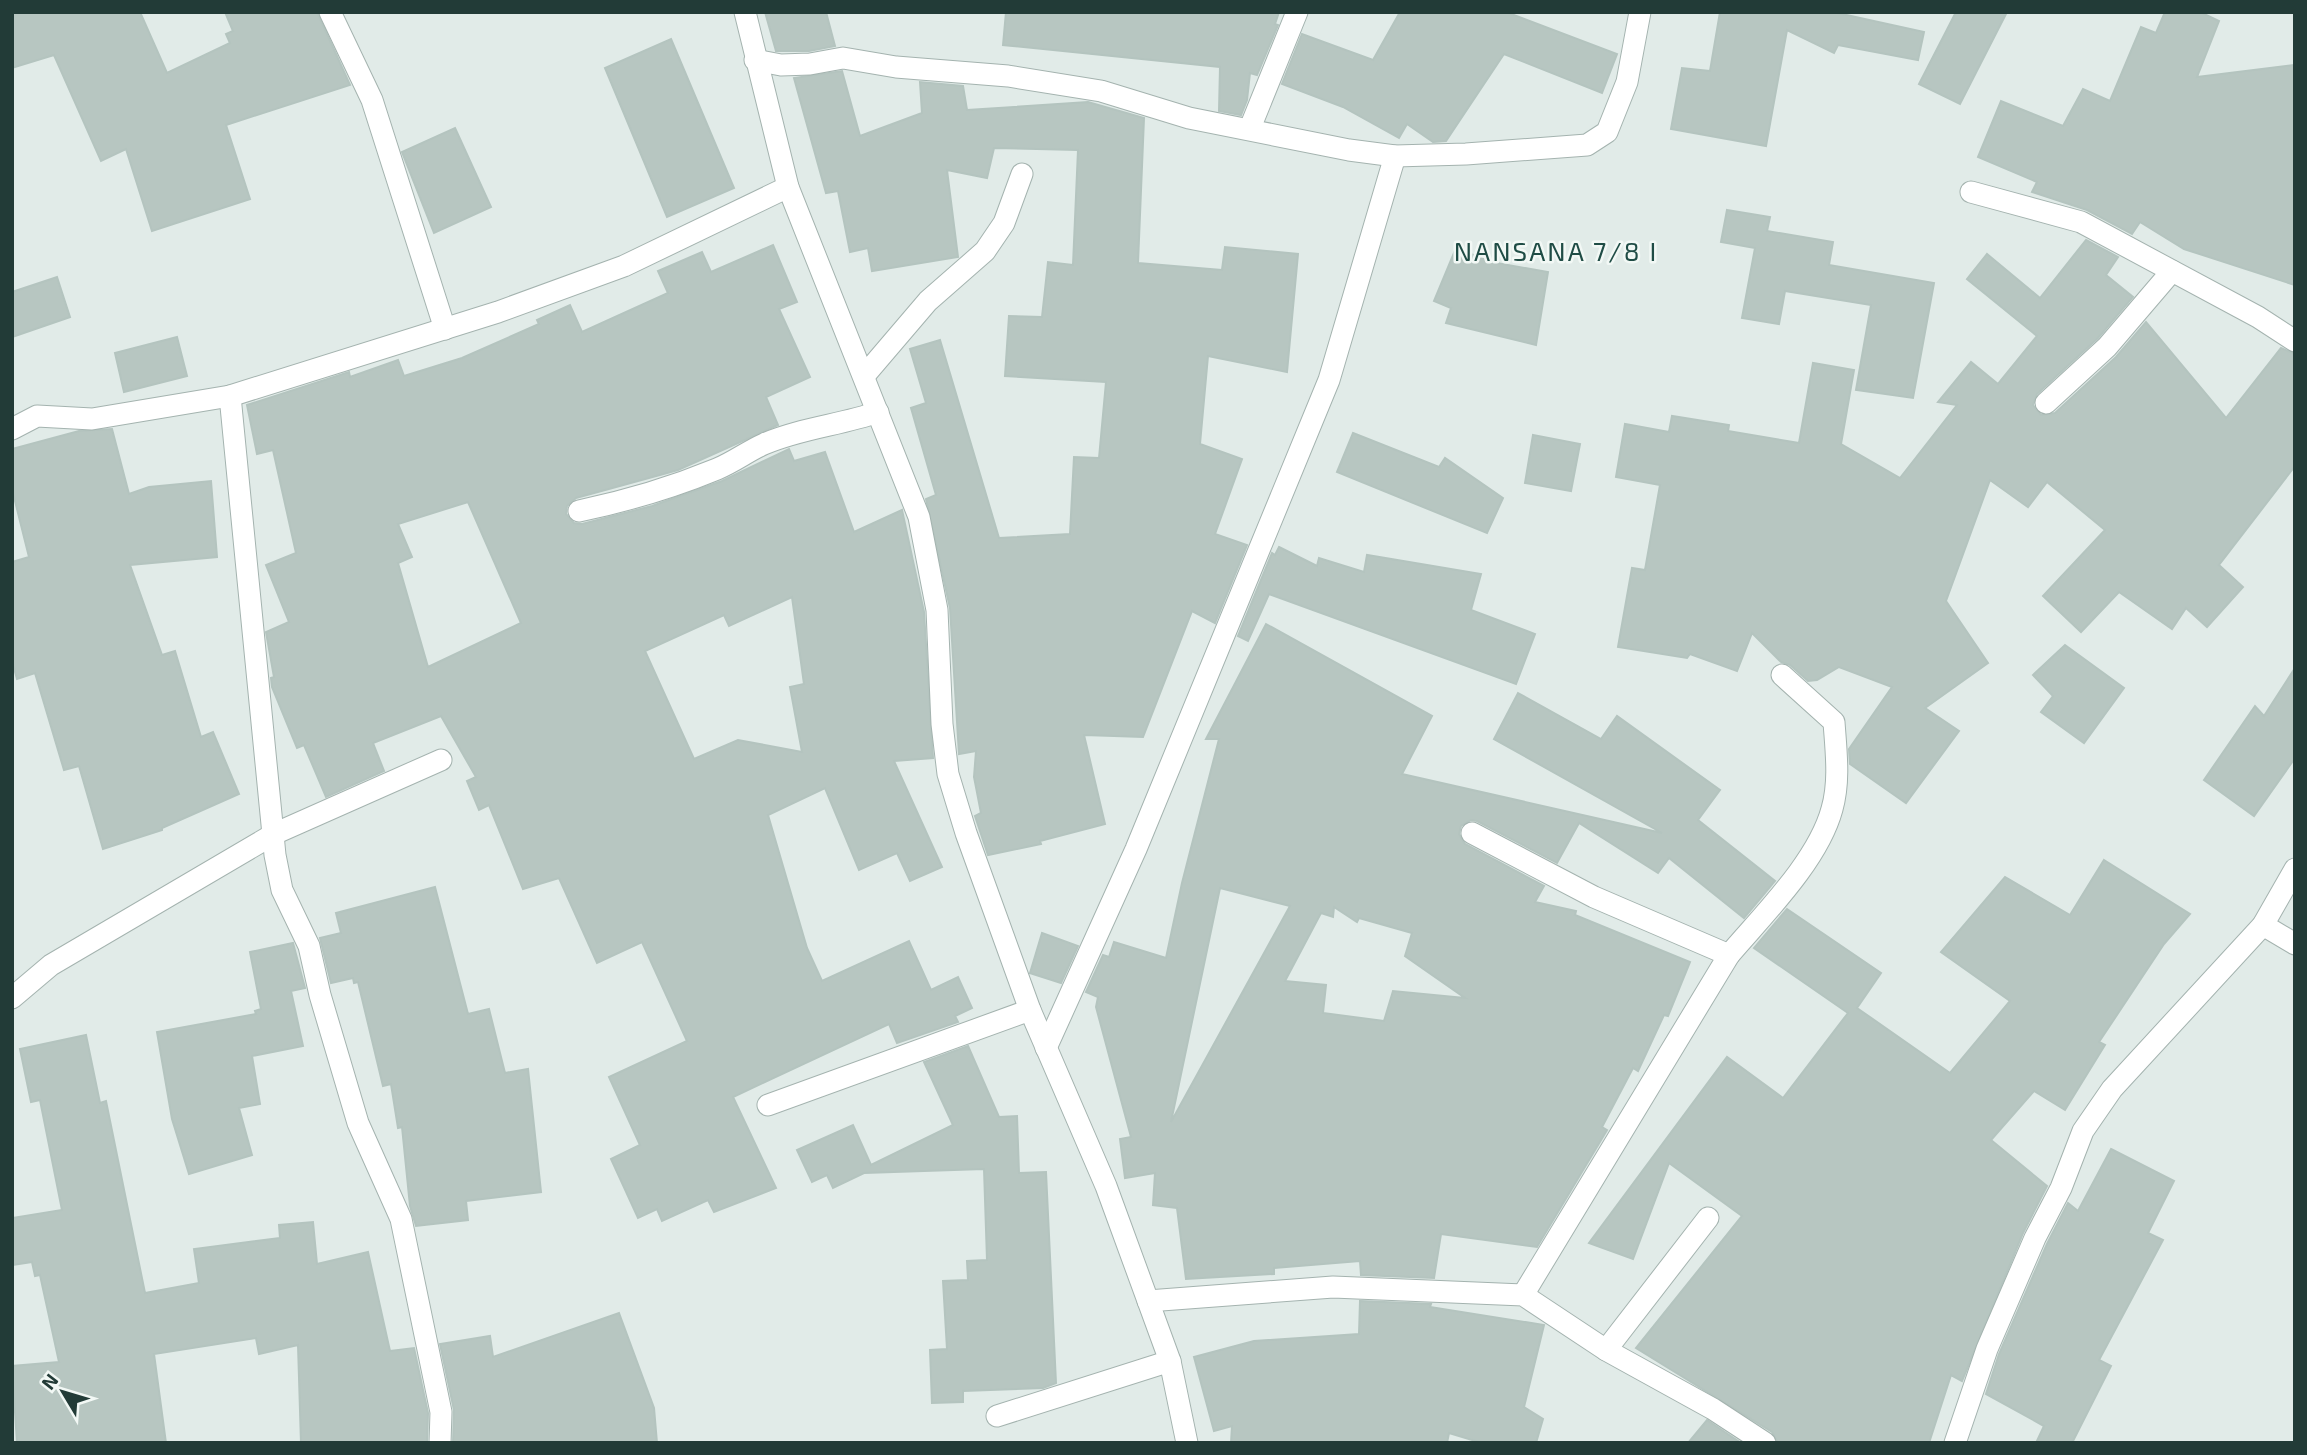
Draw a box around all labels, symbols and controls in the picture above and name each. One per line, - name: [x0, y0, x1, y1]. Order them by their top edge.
- district label: NANSANA 7/8 I: [1454, 235, 1658, 266]
- north arrow: [28, 1357, 98, 1427]
- text: N: [36, 1369, 62, 1394]

